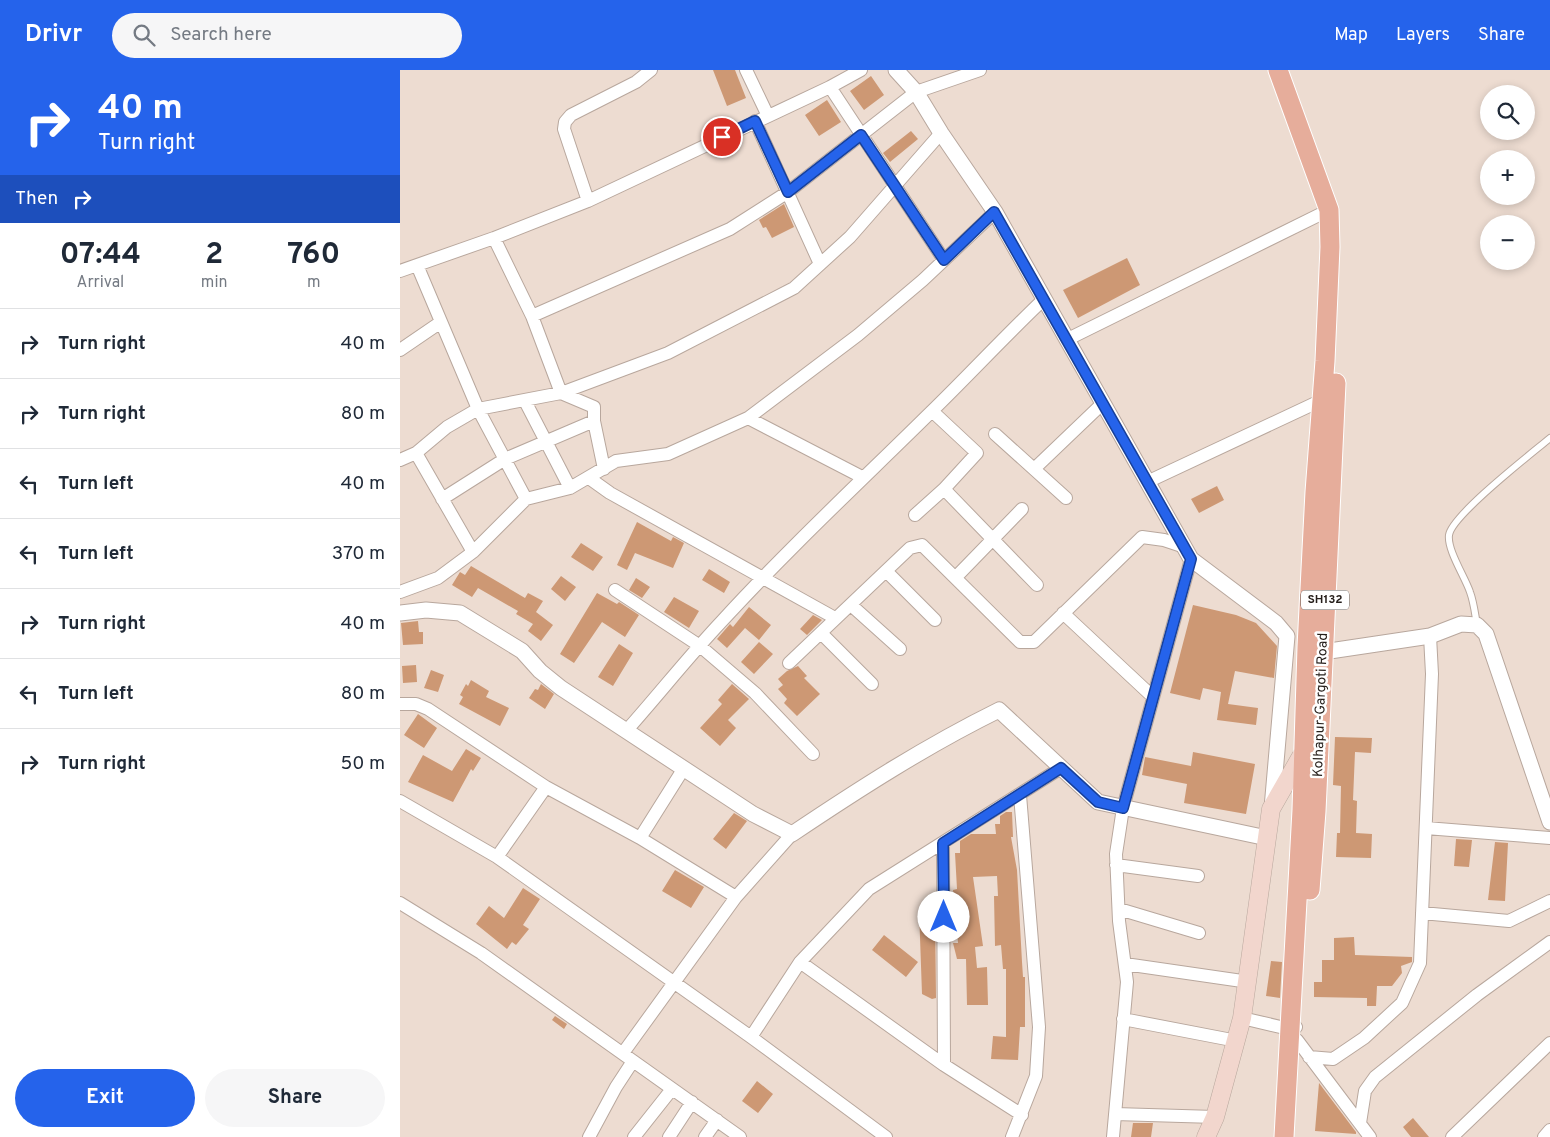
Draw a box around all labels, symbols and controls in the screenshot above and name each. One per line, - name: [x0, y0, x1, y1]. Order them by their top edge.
- search box: [112, 13, 462, 58]
- text: Drivr: [25, 20, 82, 50]
- icon: search: [130, 21, 158, 49]
- text: Search here: [170, 23, 272, 47]
- text: Map: [1334, 24, 1368, 47]
- text: Layers: [1396, 24, 1450, 47]
- text: Share: [1478, 24, 1525, 47]
- map controls: [1480, 85, 1535, 270]
- button: search: [1480, 85, 1535, 140]
- text: 40 m: [98, 87, 183, 131]
- icon: right: [15, 90, 80, 155]
- pin: [701, 116, 743, 158]
- icon: arrive: [708, 123, 736, 151]
- text: Turn right: [98, 130, 195, 157]
- button: +: [1480, 150, 1535, 205]
- icon: right: [68, 185, 96, 213]
- text: Then: [15, 187, 58, 211]
- button: −: [1480, 215, 1535, 270]
- text: 07:44: [60, 237, 141, 274]
- text: 2: [205, 237, 223, 274]
- text: 760: [287, 237, 340, 274]
- text: Arrival: [77, 273, 124, 293]
- text: min: [201, 273, 227, 293]
- text: m: [307, 273, 320, 293]
- icon: right: [15, 330, 43, 358]
- text: Turn right: [58, 332, 146, 356]
- text: 40 m: [340, 332, 385, 356]
- icon: right: [15, 400, 43, 428]
- text: Turn right: [58, 402, 146, 426]
- text: 80 m: [341, 402, 385, 426]
- icon: left: [15, 470, 43, 498]
- text: Turn left: [58, 472, 134, 496]
- text: 40 m: [340, 472, 385, 496]
- icon: left: [15, 540, 43, 568]
- text: Turn left: [58, 542, 134, 566]
- text: 370 m: [332, 542, 385, 566]
- road number: SH132: [1301, 590, 1349, 610]
- icon: right: [15, 610, 43, 638]
- text: Turn right: [58, 612, 146, 636]
- text: 40 m: [340, 612, 385, 636]
- street label: Kolhapur-Gargoti Road: [1310, 632, 1332, 778]
- icon: left: [15, 680, 43, 708]
- text: Turn left: [58, 682, 134, 706]
- text: 80 m: [341, 682, 385, 706]
- icon: right: [15, 750, 43, 778]
- text: Turn right: [58, 752, 146, 776]
- text: 50 m: [340, 752, 385, 776]
- position arrow: [917, 890, 969, 942]
- button: Exit: [15, 1069, 195, 1127]
- button: Share: [205, 1069, 385, 1127]

